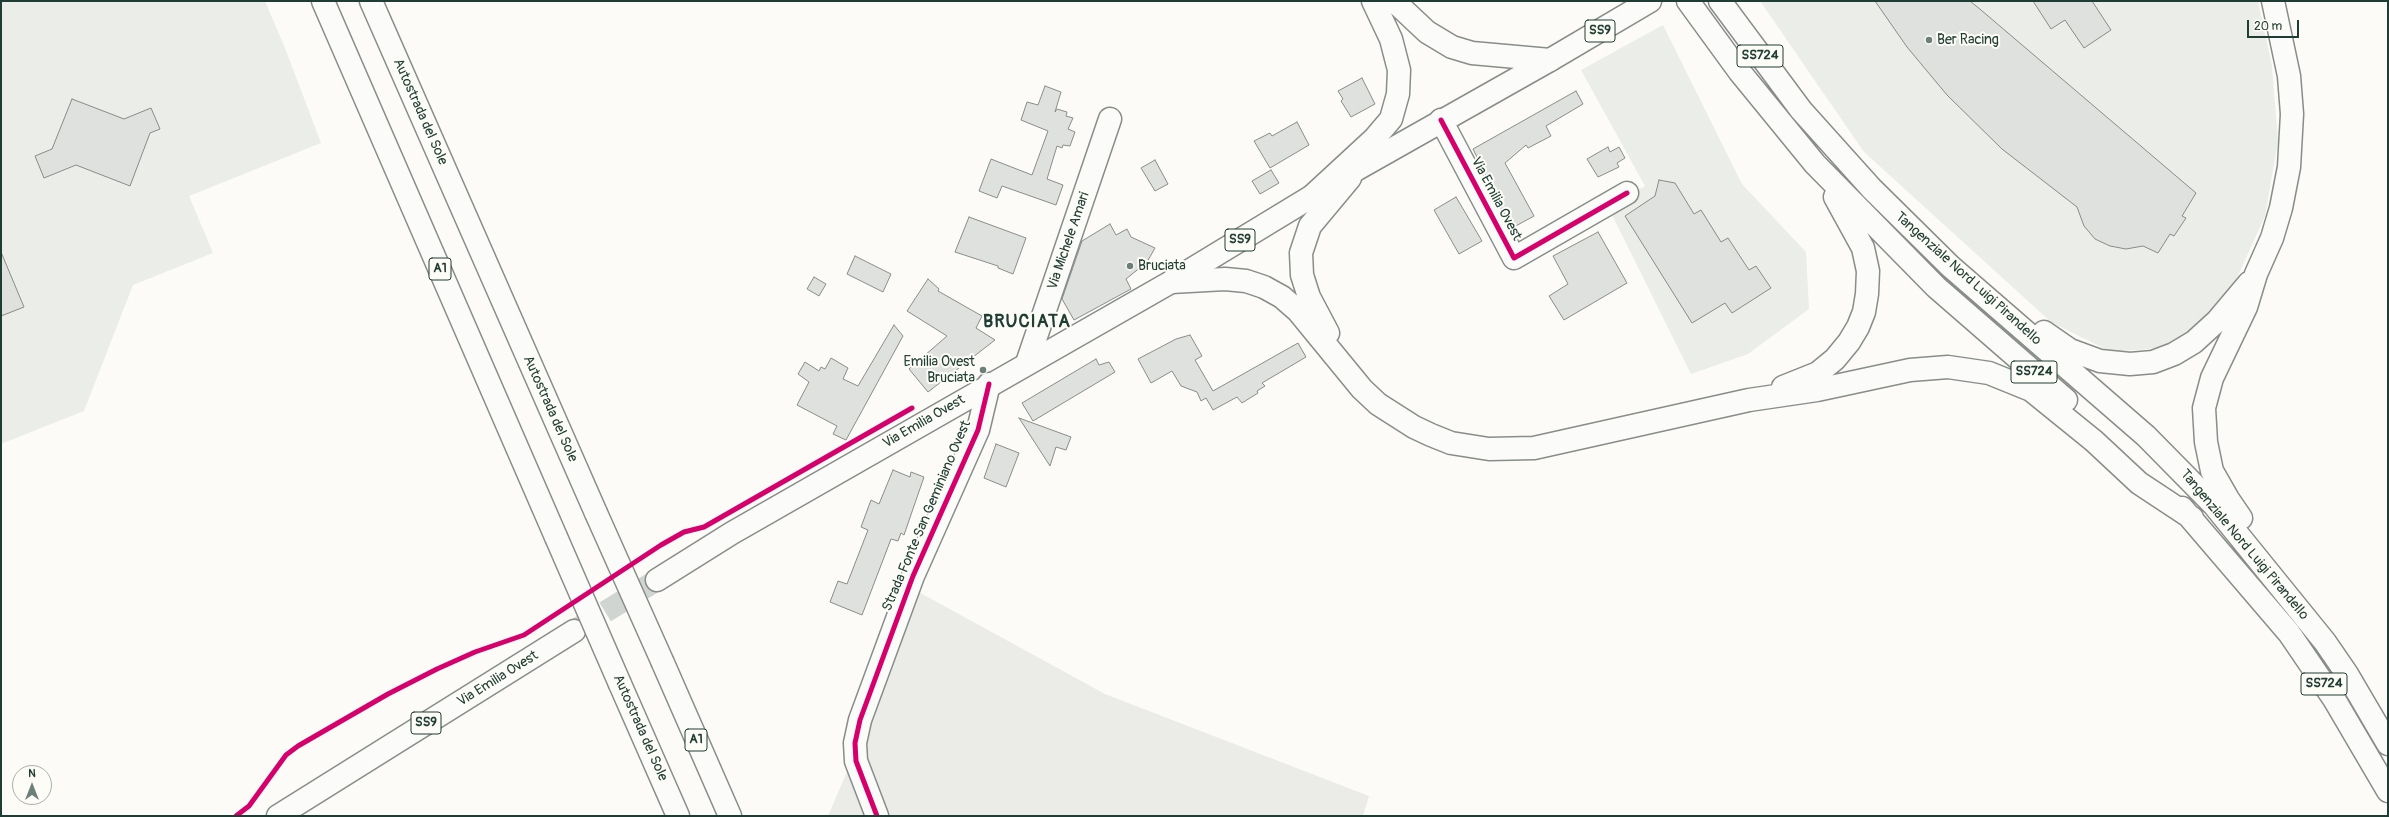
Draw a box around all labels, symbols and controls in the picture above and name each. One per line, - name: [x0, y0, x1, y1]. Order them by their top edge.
- scale bar: [2249, 12, 2301, 38]
- text: 20 m: [2254, 19, 2282, 34]
- road number: SS9: [1585, 20, 1615, 42]
- place label: Ber Racing: [1937, 32, 1999, 48]
- marker: Ber Racing: [1924, 35, 1934, 45]
- road number: SS724: [1737, 45, 1783, 67]
- street label: Autostrada del Sole: [389, 56, 451, 168]
- street label: Via Emilia Ovest: [1467, 154, 1525, 244]
- street label: Via Michele Amari: [1044, 190, 1094, 292]
- street label: Tangenziale Nord Luigi Pirandello: [1891, 209, 2045, 349]
- road number: SS9: [1225, 229, 1255, 251]
- road number: A1: [429, 258, 451, 280]
- place label: Bruciata: [1138, 258, 1186, 274]
- marker: Bruciata: [1125, 261, 1135, 271]
- district label: BRUCIATA: [983, 311, 1071, 333]
- street label: Autostrada del Sole: [519, 353, 581, 465]
- place label: Emilia Ovest Bruciata: [903, 354, 975, 386]
- road number: SS724: [2011, 361, 2057, 383]
- marker: Emilia Ovest Bruciata: [978, 365, 988, 375]
- street label: Via Emilia Ovest: [880, 392, 968, 452]
- street label: Strada Fonte San Geminiano Ovest: [879, 418, 975, 614]
- street label: Tangenziale Nord Luigi Pirandello: [2176, 466, 2312, 624]
- street label: Via Emilia Ovest: [455, 648, 541, 710]
- street label: Autostrada del Sole: [609, 672, 671, 784]
- road number: SS724: [2301, 673, 2347, 695]
- road number: SS9: [411, 712, 441, 734]
- road number: A1: [685, 729, 707, 751]
- north arrow: [12, 765, 52, 805]
- text: N: [28, 767, 36, 780]

